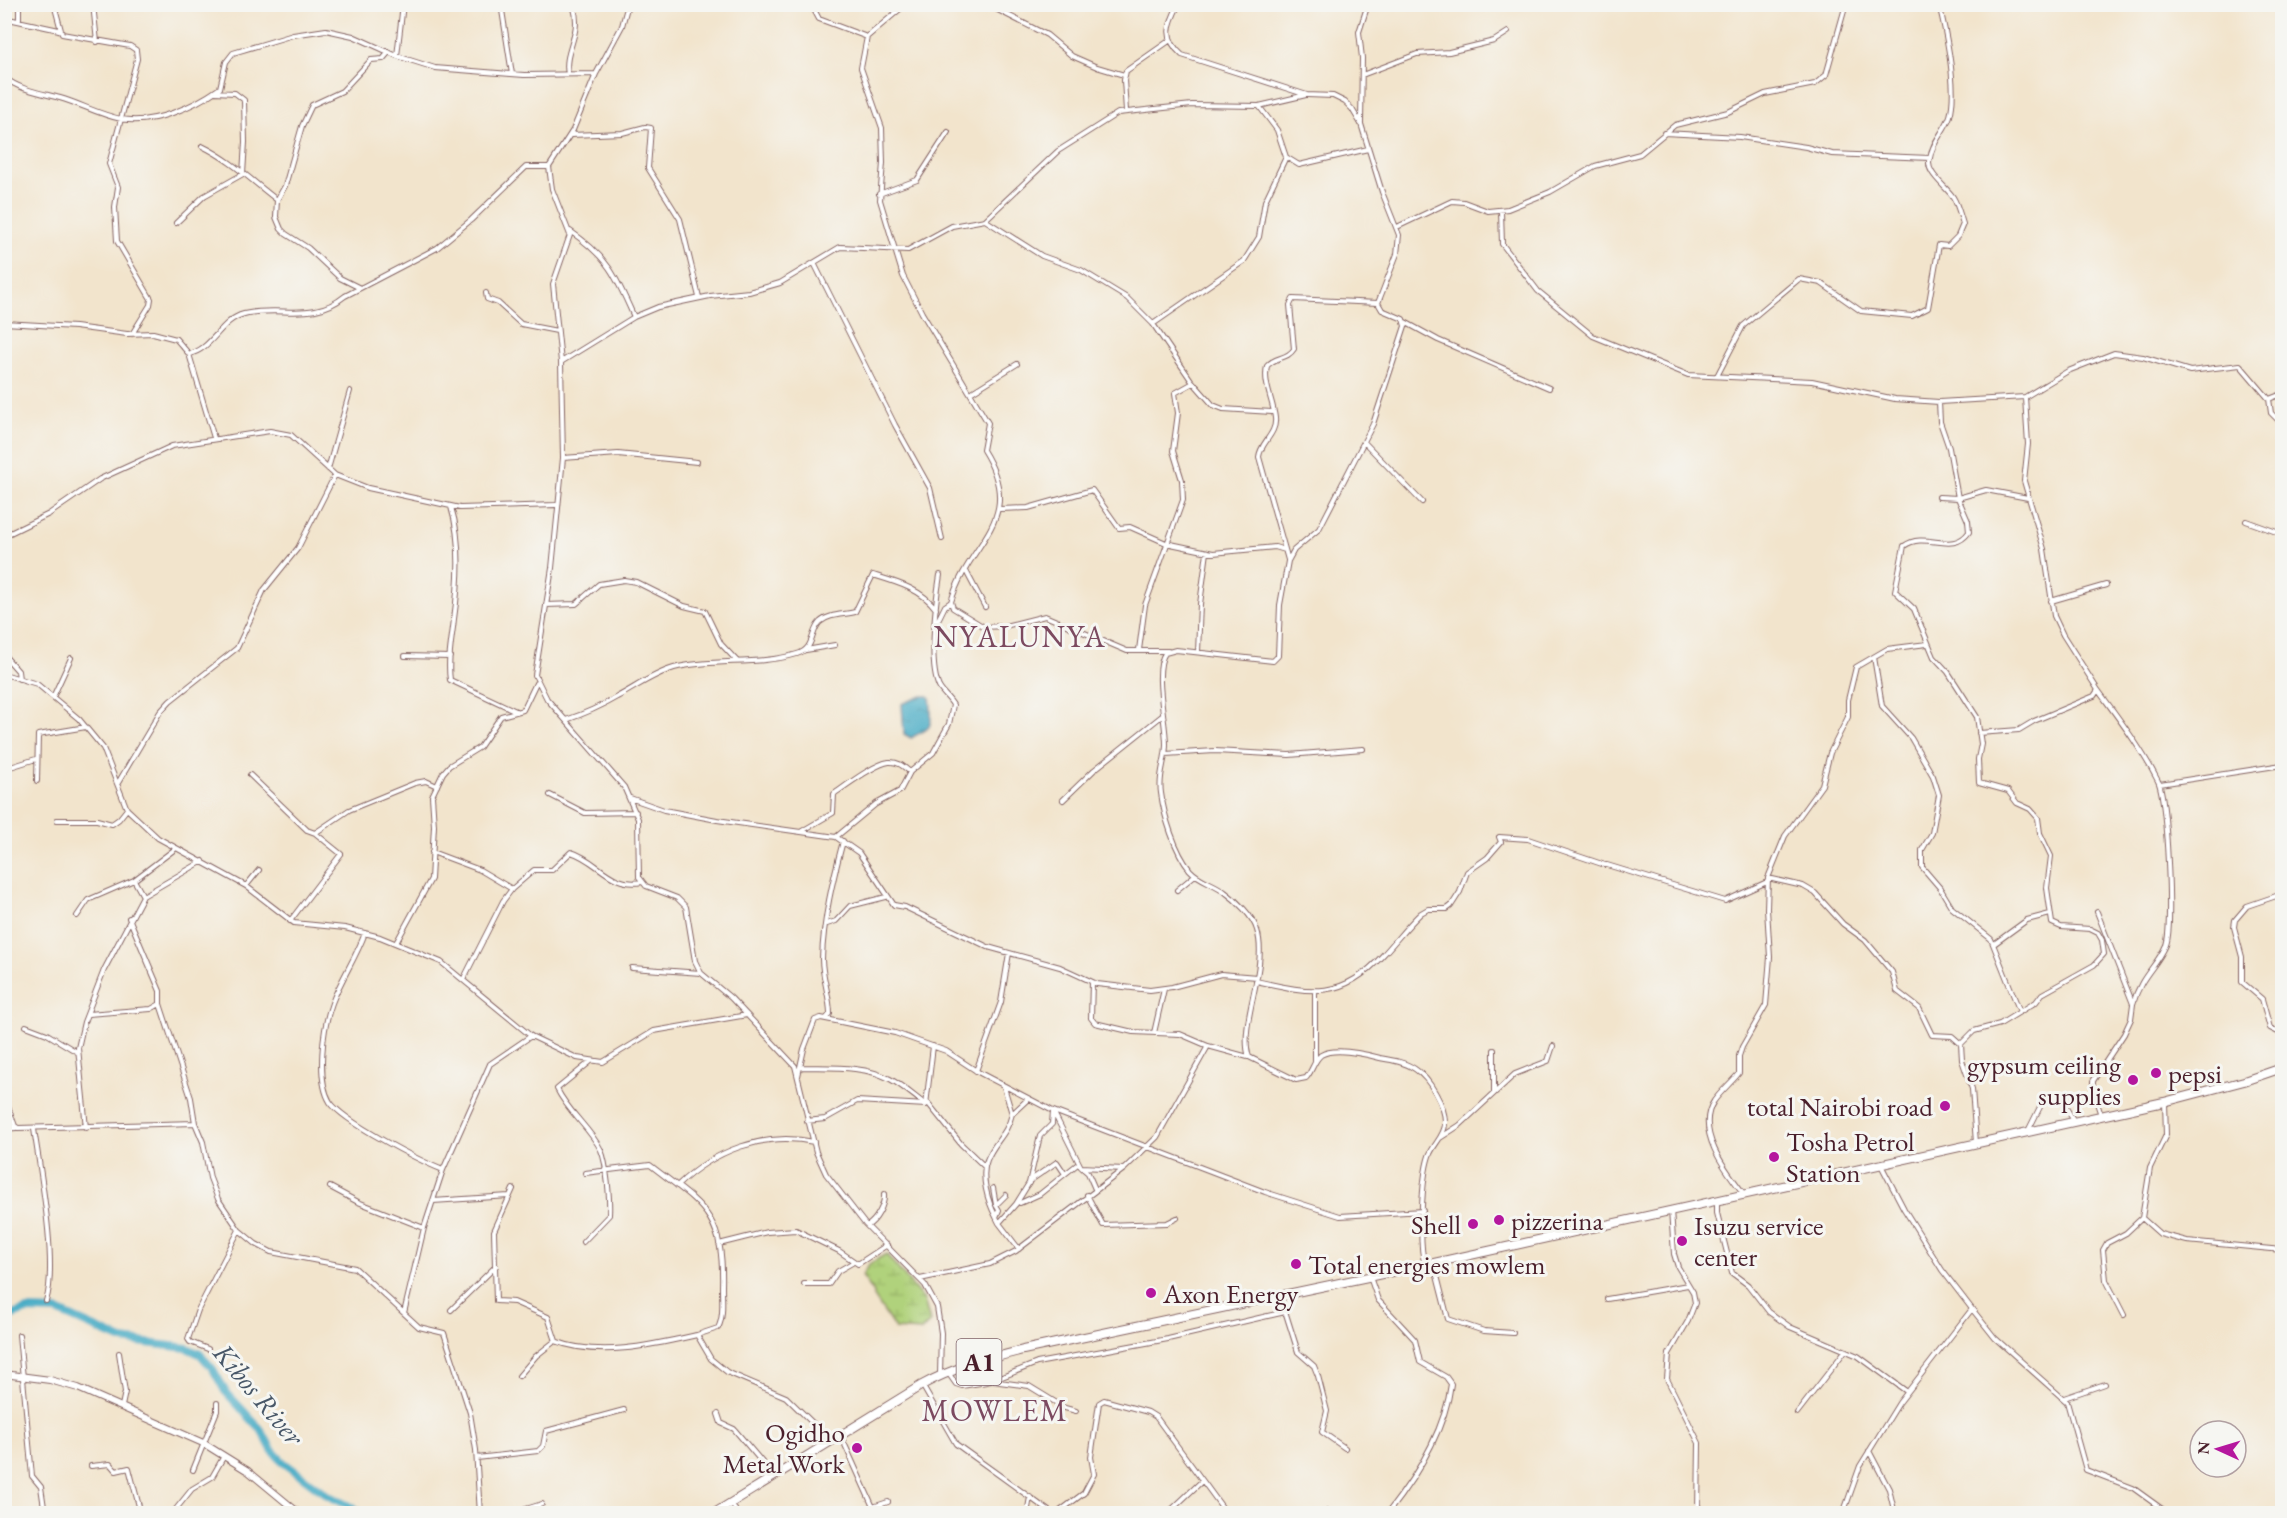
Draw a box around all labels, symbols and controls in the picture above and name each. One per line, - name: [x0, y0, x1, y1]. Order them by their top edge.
- district label: NYALUNYA: [934, 617, 1106, 656]
- place label: gypsum ceiling supplies: [1967, 1047, 2121, 1113]
- place label: pepsi: [2168, 1056, 2222, 1091]
- marker: pepsi: [2149, 1066, 2163, 1080]
- marker: gypsum ceiling supplies: [2126, 1073, 2140, 1087]
- place label: total Nairobi road: [1747, 1089, 1933, 1124]
- marker: total Nairobi road: [1938, 1099, 1952, 1113]
- place label: Tosha Petrol Station: [1786, 1124, 1914, 1190]
- marker: Tosha Petrol Station: [1767, 1150, 1781, 1164]
- place label: pizzerina: [1511, 1203, 1603, 1238]
- place label: Shell: [1411, 1207, 1461, 1242]
- place label: Isuzu service center: [1694, 1208, 1824, 1274]
- marker: pizzerina: [1492, 1213, 1506, 1227]
- marker: Shell: [1466, 1217, 1480, 1231]
- marker: Isuzu service center: [1675, 1234, 1689, 1248]
- place label: Total energies mowlem: [1308, 1247, 1546, 1282]
- marker: Total energies mowlem: [1289, 1257, 1303, 1271]
- place label: Axon Energy: [1162, 1276, 1298, 1311]
- marker: Axon Energy: [1144, 1286, 1158, 1300]
- water label: Kibos River: [205, 1335, 313, 1454]
- road number: A1: [956, 1339, 1002, 1385]
- district label: MOWLEM: [922, 1391, 1068, 1430]
- place label: Ogidho Metal Work: [722, 1415, 845, 1481]
- north arrow: [2188, 1419, 2248, 1479]
- marker: Ogidho Metal Work: [850, 1441, 864, 1455]
- text: N: [2193, 1441, 2214, 1455]

